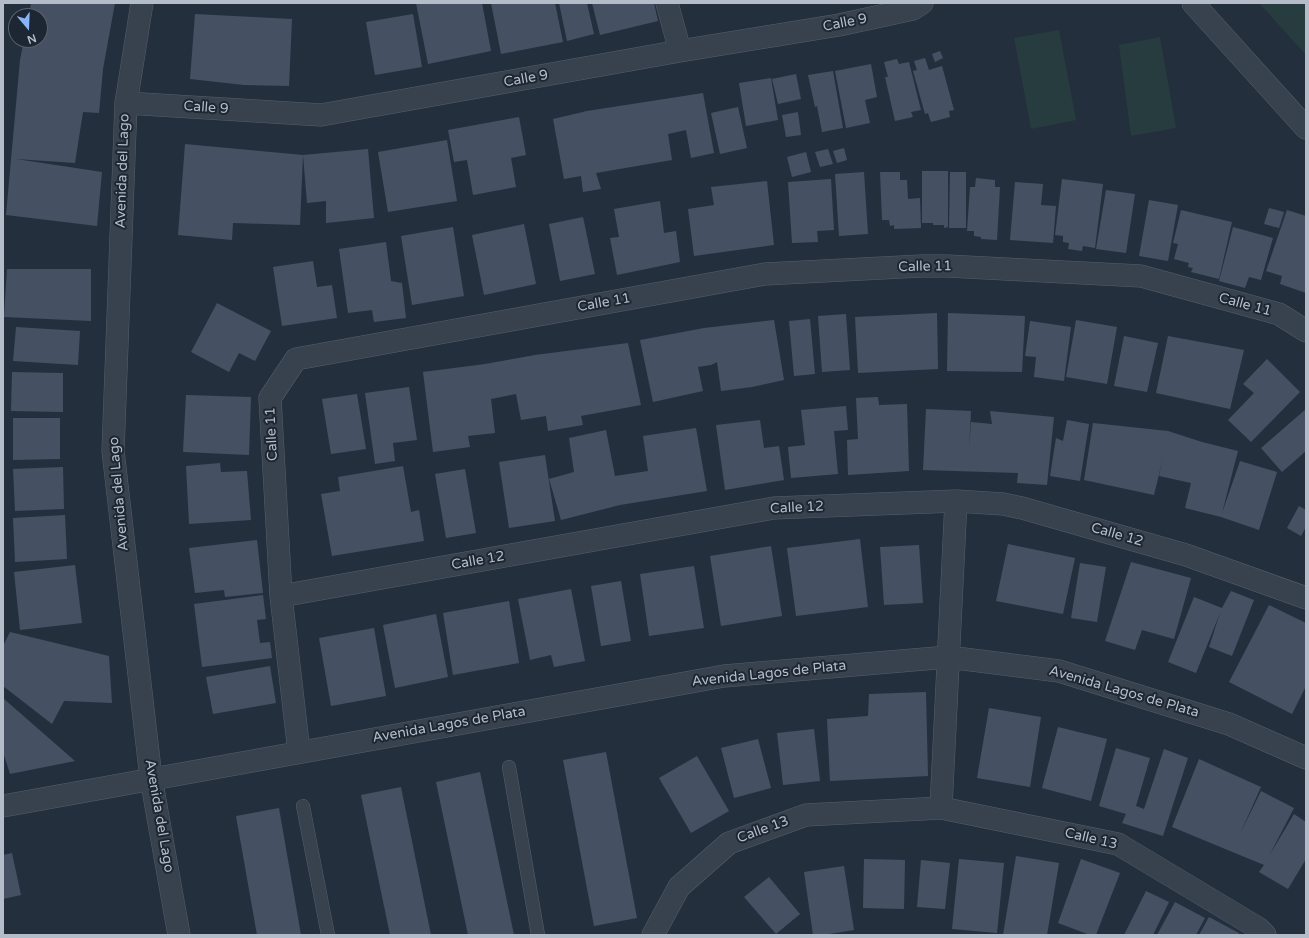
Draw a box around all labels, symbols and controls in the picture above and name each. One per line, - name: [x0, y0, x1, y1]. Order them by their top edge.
- north arrow: [8, 8, 48, 48]
- street label: Calle 9: [821, 10, 869, 36]
- text: N: [25, 31, 38, 46]
- street label: Calle 9: [502, 67, 550, 91]
- street label: Calle 9: [183, 98, 229, 118]
- street label: Avenida del Lago: [113, 113, 133, 229]
- street label: Calle 11: [898, 258, 952, 276]
- street label: Calle 11: [576, 290, 632, 316]
- street label: Calle 11: [1217, 290, 1273, 320]
- street label: Calle 11: [262, 407, 282, 461]
- street label: Avenida del Lago: [106, 436, 132, 552]
- street label: Calle 12: [770, 498, 824, 518]
- street label: Calle 12: [1089, 520, 1145, 550]
- street label: Calle 12: [450, 548, 506, 574]
- street label: Avenida Lagos de Plata: [691, 658, 847, 690]
- street label: Avenida Lagos de Plata: [1047, 663, 1201, 721]
- street label: Avenida Lagos de Plata: [371, 703, 527, 747]
- street label: Avenida del Lago: [141, 758, 177, 874]
- street label: Calle 13: [735, 813, 791, 847]
- street label: Calle 13: [1063, 825, 1119, 853]

